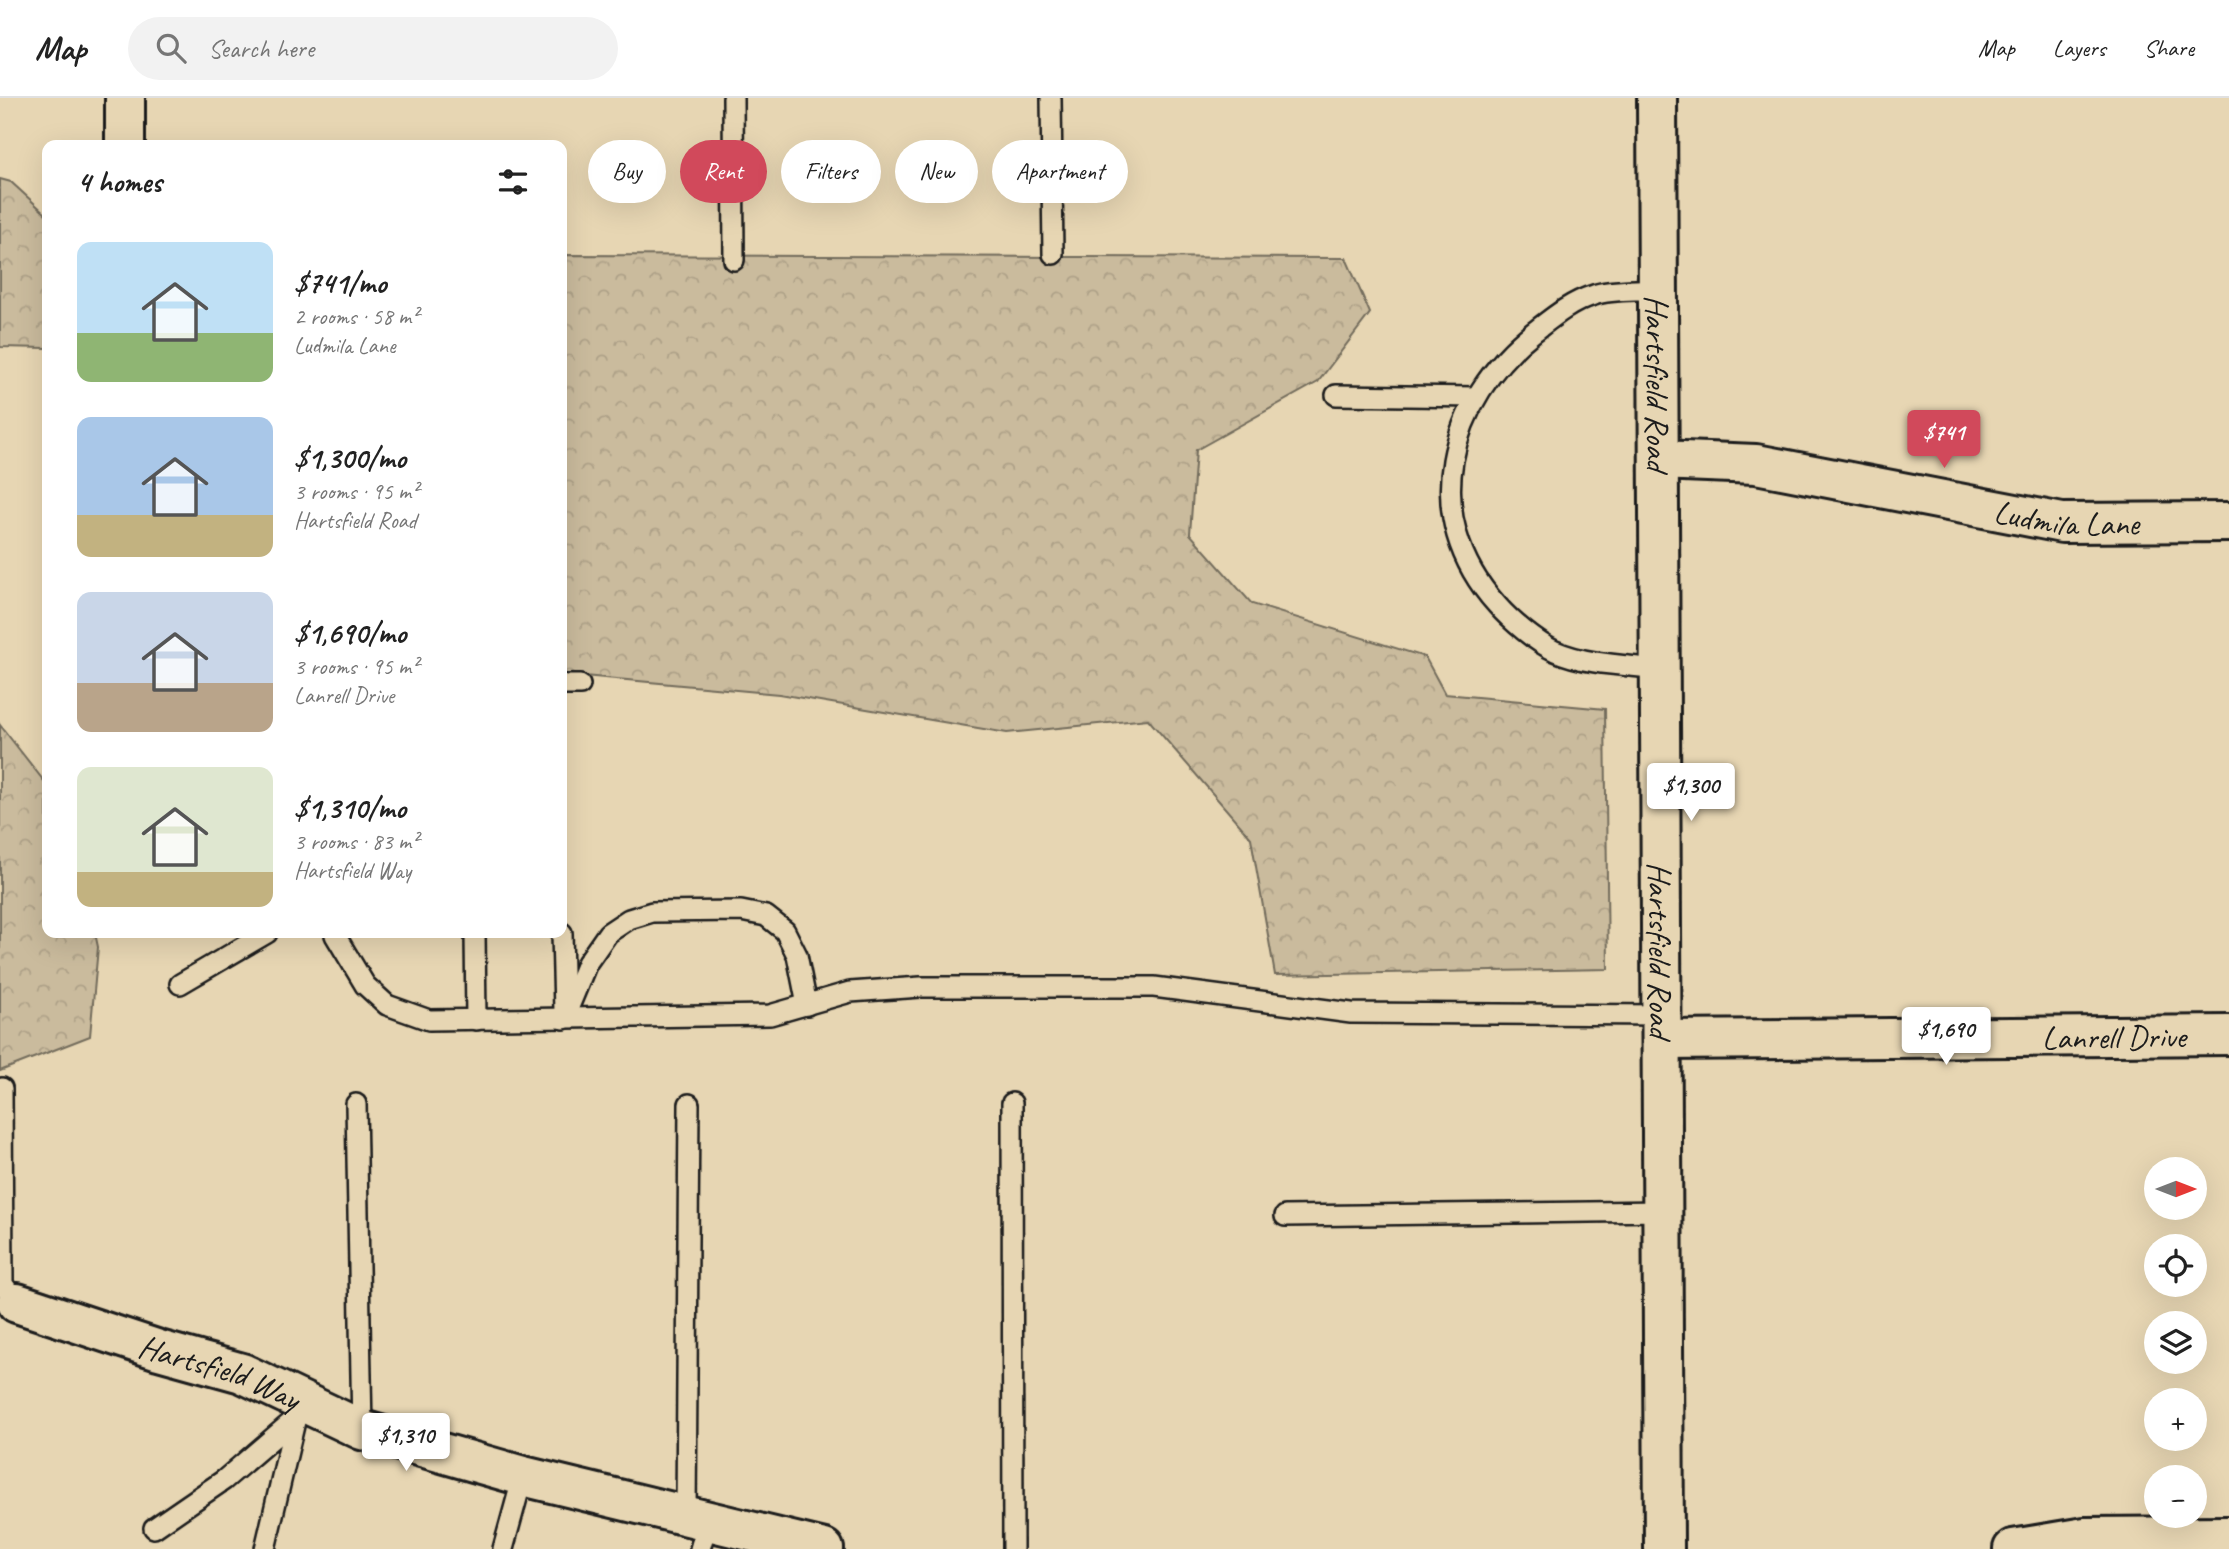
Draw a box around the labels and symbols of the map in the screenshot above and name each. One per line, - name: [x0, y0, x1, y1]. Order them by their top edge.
- street label: Hartsfield Road: [1636, 295, 1679, 476]
- pin: $741: [1903, 410, 1985, 470]
- street label: Ludmila Lane: [1991, 490, 2141, 546]
- pin: $1,300: [1634, 764, 1748, 823]
- street label: Hartsfield Road: [1639, 862, 1682, 1043]
- pin: $1,690: [1889, 1007, 2003, 1067]
- street label: Lanrell Drive: [2042, 1015, 2188, 1059]
- north arrow: [2144, 1157, 2207, 1220]
- street label: Hartsfield Way: [133, 1325, 309, 1421]
- pin: $1,310: [349, 1414, 463, 1473]

